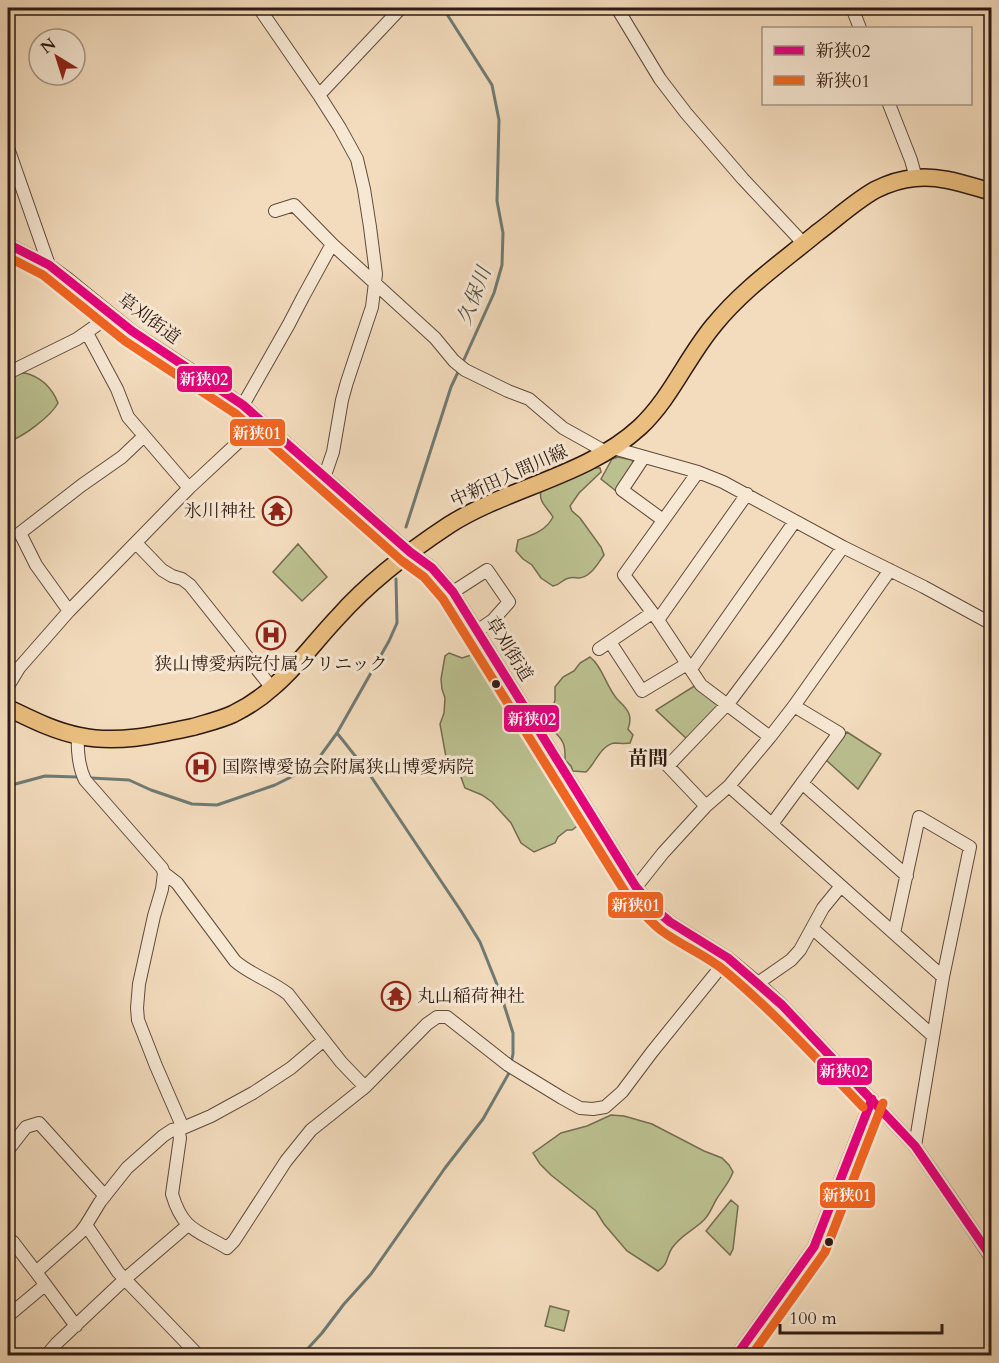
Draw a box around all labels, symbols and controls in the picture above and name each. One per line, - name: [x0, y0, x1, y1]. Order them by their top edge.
- north arrow: [27, 27, 87, 87]
- legend: [762, 27, 972, 105]
- text: N: [36, 33, 61, 59]
- text: 新狭02: [816, 39, 870, 64]
- text: 新狭01: [816, 69, 870, 94]
- water label: 久保川: [451, 261, 498, 329]
- street label: 草刈街道: [113, 288, 185, 350]
- line badge: 新狭02: [176, 365, 233, 393]
- text: 新狭02: [179, 369, 228, 391]
- line badge: 新狭01: [229, 418, 286, 447]
- text: 新狭01: [232, 423, 281, 445]
- street label: 中新田入間川線: [446, 439, 572, 513]
- temple icon: 氷川神社: [261, 495, 293, 527]
- place label: 氷川神社: [184, 499, 256, 524]
- street label: 草刈街道: [479, 612, 539, 686]
- hospital icon: 狭山博愛病院付属クリニック: [255, 619, 287, 651]
- place label: 狭山博愛病院付属クリニック: [155, 652, 387, 677]
- unlabelled marker: [490, 678, 502, 690]
- line badge: 新狭02: [503, 704, 560, 733]
- text: 新狭02: [507, 709, 556, 731]
- district label: 苗間: [628, 745, 668, 772]
- hospital icon: 国際博愛協会附属狭山博愛病院: [185, 751, 217, 783]
- place label: 国際博愛協会附属狭山博愛病院: [222, 755, 474, 780]
- line badge: 新狭01: [607, 891, 664, 919]
- text: 新狭01: [611, 895, 660, 917]
- temple icon: 丸山稲荷神社: [380, 980, 412, 1012]
- place label: 丸山稲荷神社: [417, 984, 525, 1009]
- line badge: 新狭02: [816, 1057, 873, 1086]
- text: 新狭02: [819, 1061, 868, 1083]
- line badge: 新狭01: [819, 1181, 876, 1209]
- text: 新狭01: [822, 1185, 871, 1207]
- unlabelled marker: [823, 1236, 835, 1248]
- scale bar: [780, 1297, 942, 1335]
- text: 100 m: [789, 1306, 837, 1331]

